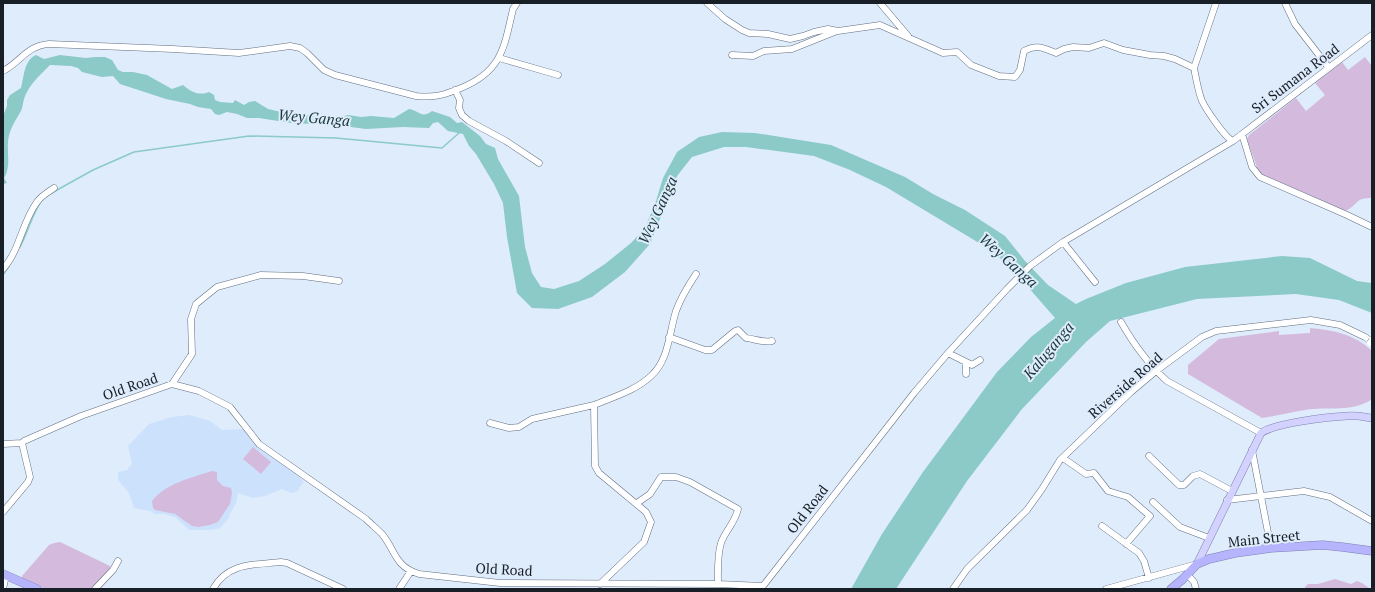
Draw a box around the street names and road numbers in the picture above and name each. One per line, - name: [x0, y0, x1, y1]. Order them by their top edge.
- street label: Sri Sumana Road: [1247, 39, 1343, 117]
- street label: Riverside Road: [1084, 347, 1166, 422]
- street label: Old Road: [100, 368, 160, 404]
- street label: Old Road: [782, 481, 832, 537]
- street label: Main Street: [1227, 525, 1302, 551]
- street label: Old Road: [475, 558, 533, 580]

